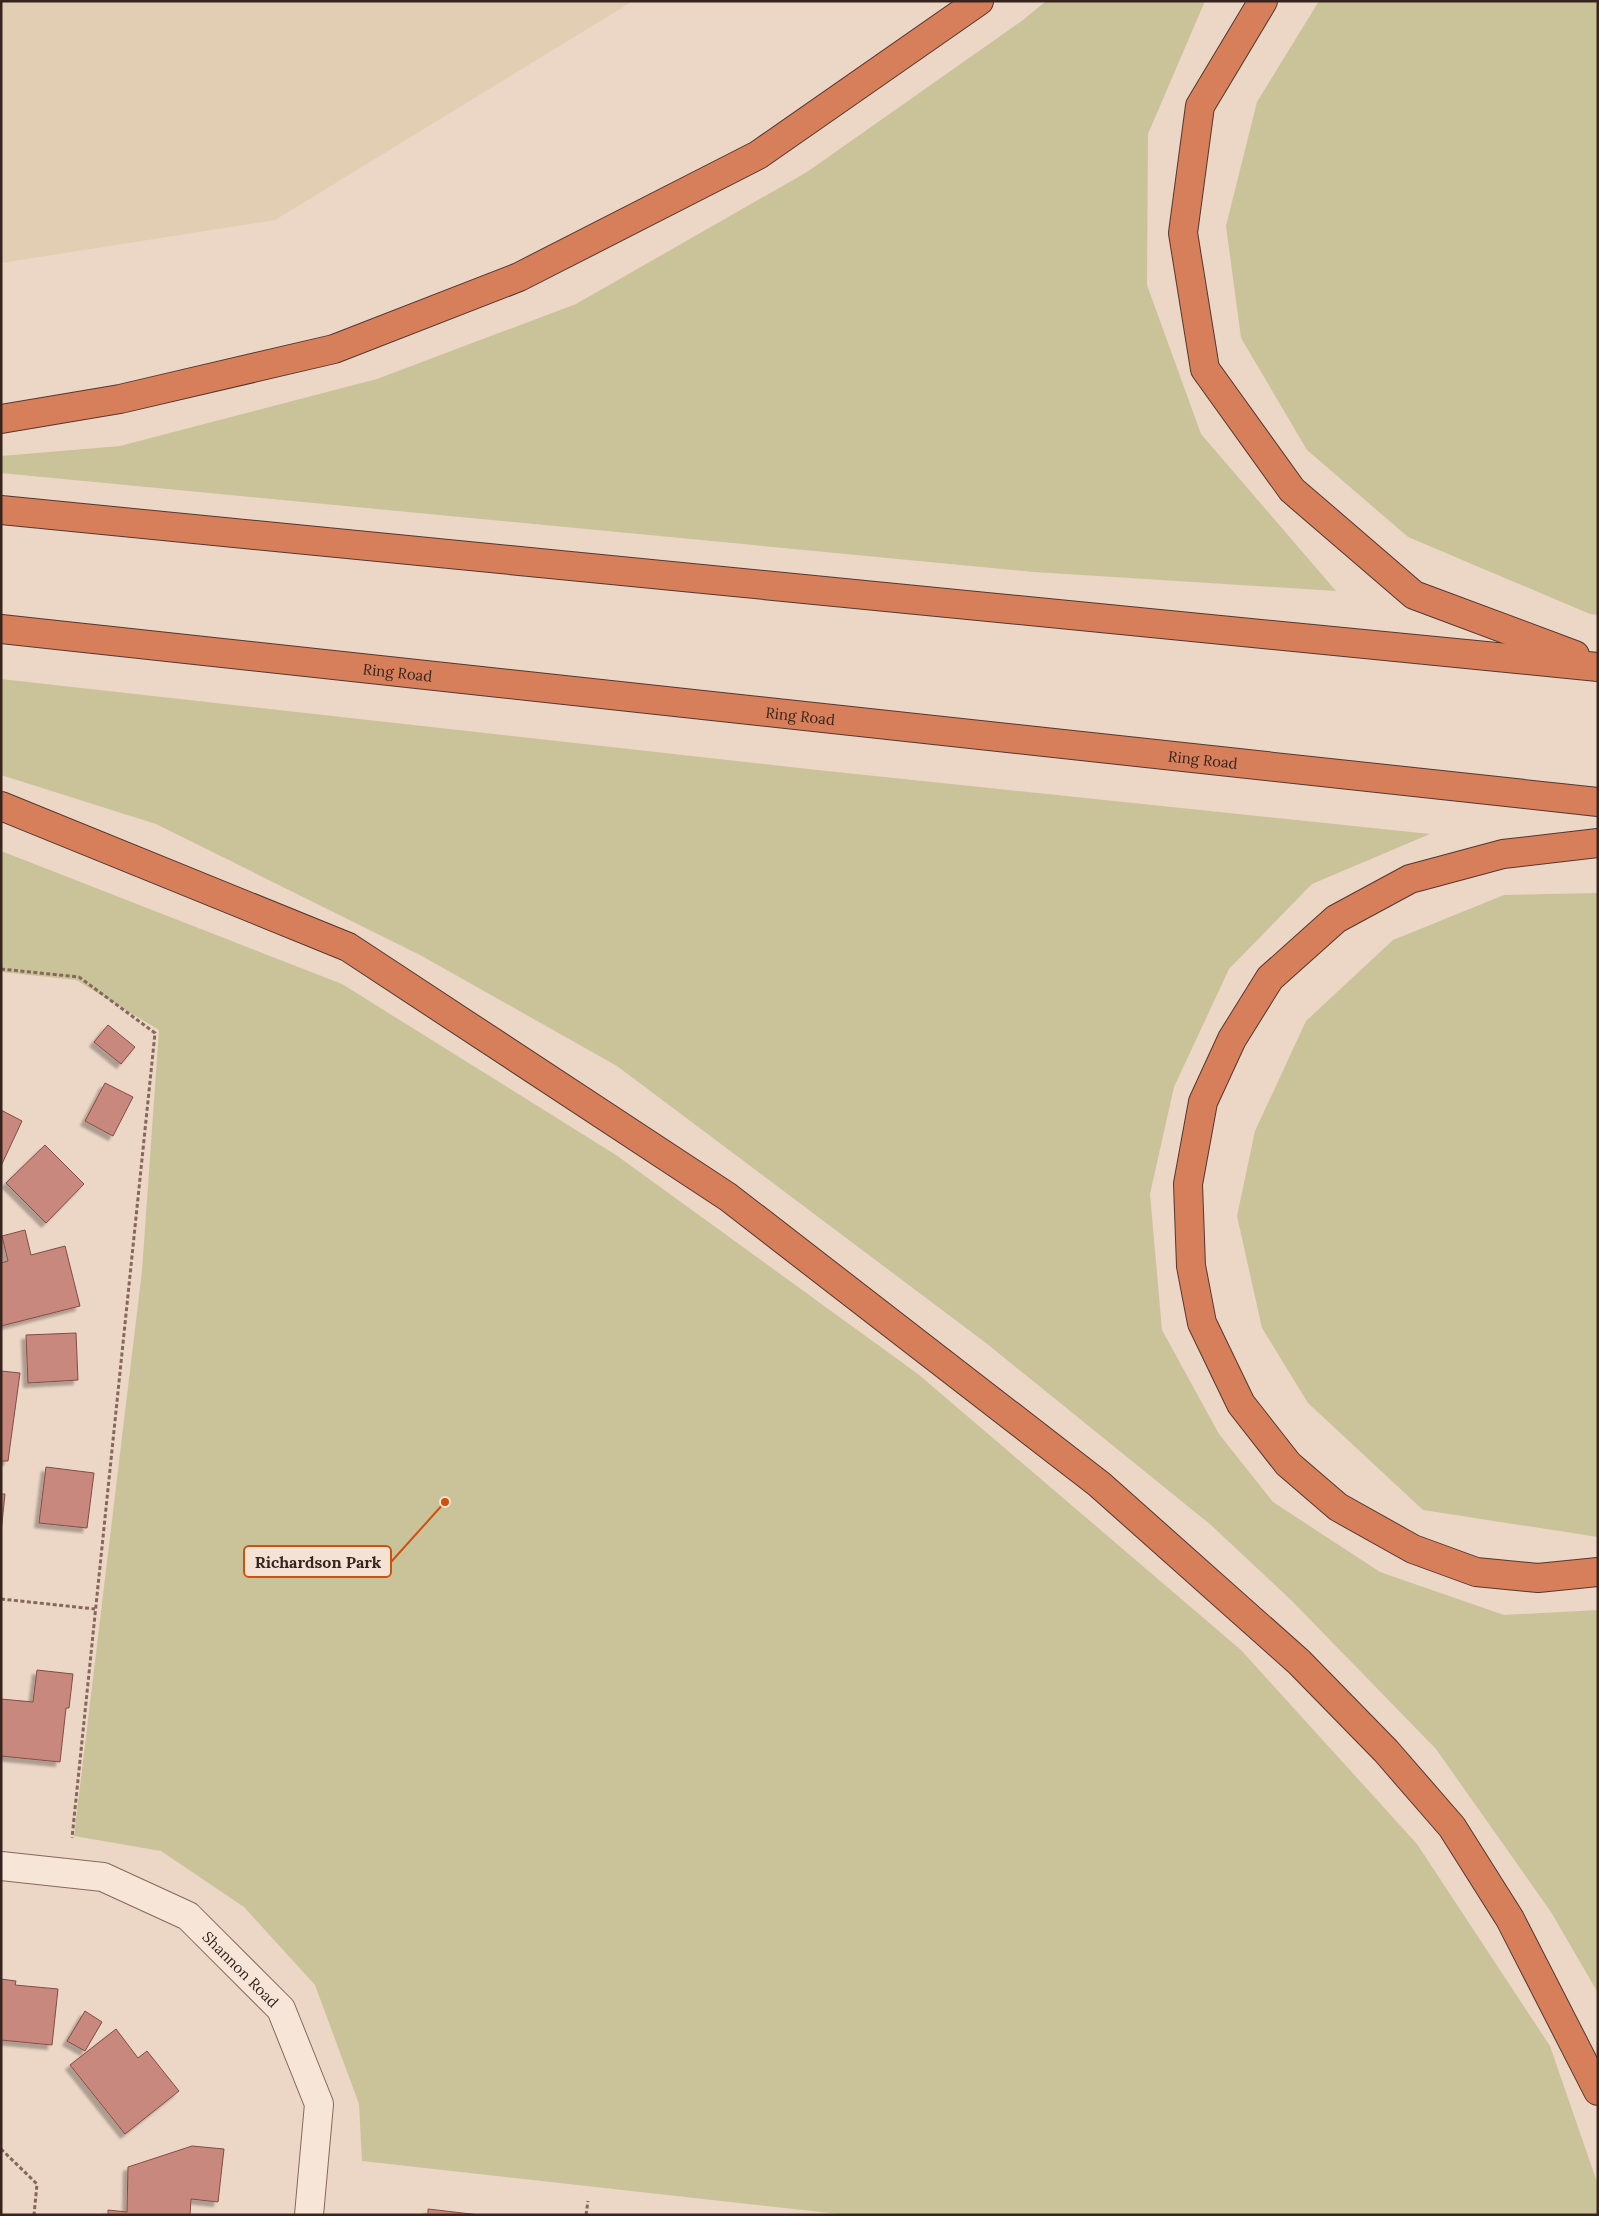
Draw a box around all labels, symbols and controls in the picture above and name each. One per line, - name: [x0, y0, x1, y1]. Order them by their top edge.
- street label: Ring Road: [362, 659, 433, 685]
- street label: Ring Road: [765, 702, 836, 729]
- street label: Ring Road: [1167, 746, 1239, 772]
- callout: Richardson Park: [244, 1546, 391, 1577]
- text: Richardson Park: [255, 1552, 382, 1572]
- street label: Shannon Road: [199, 1927, 283, 2011]

